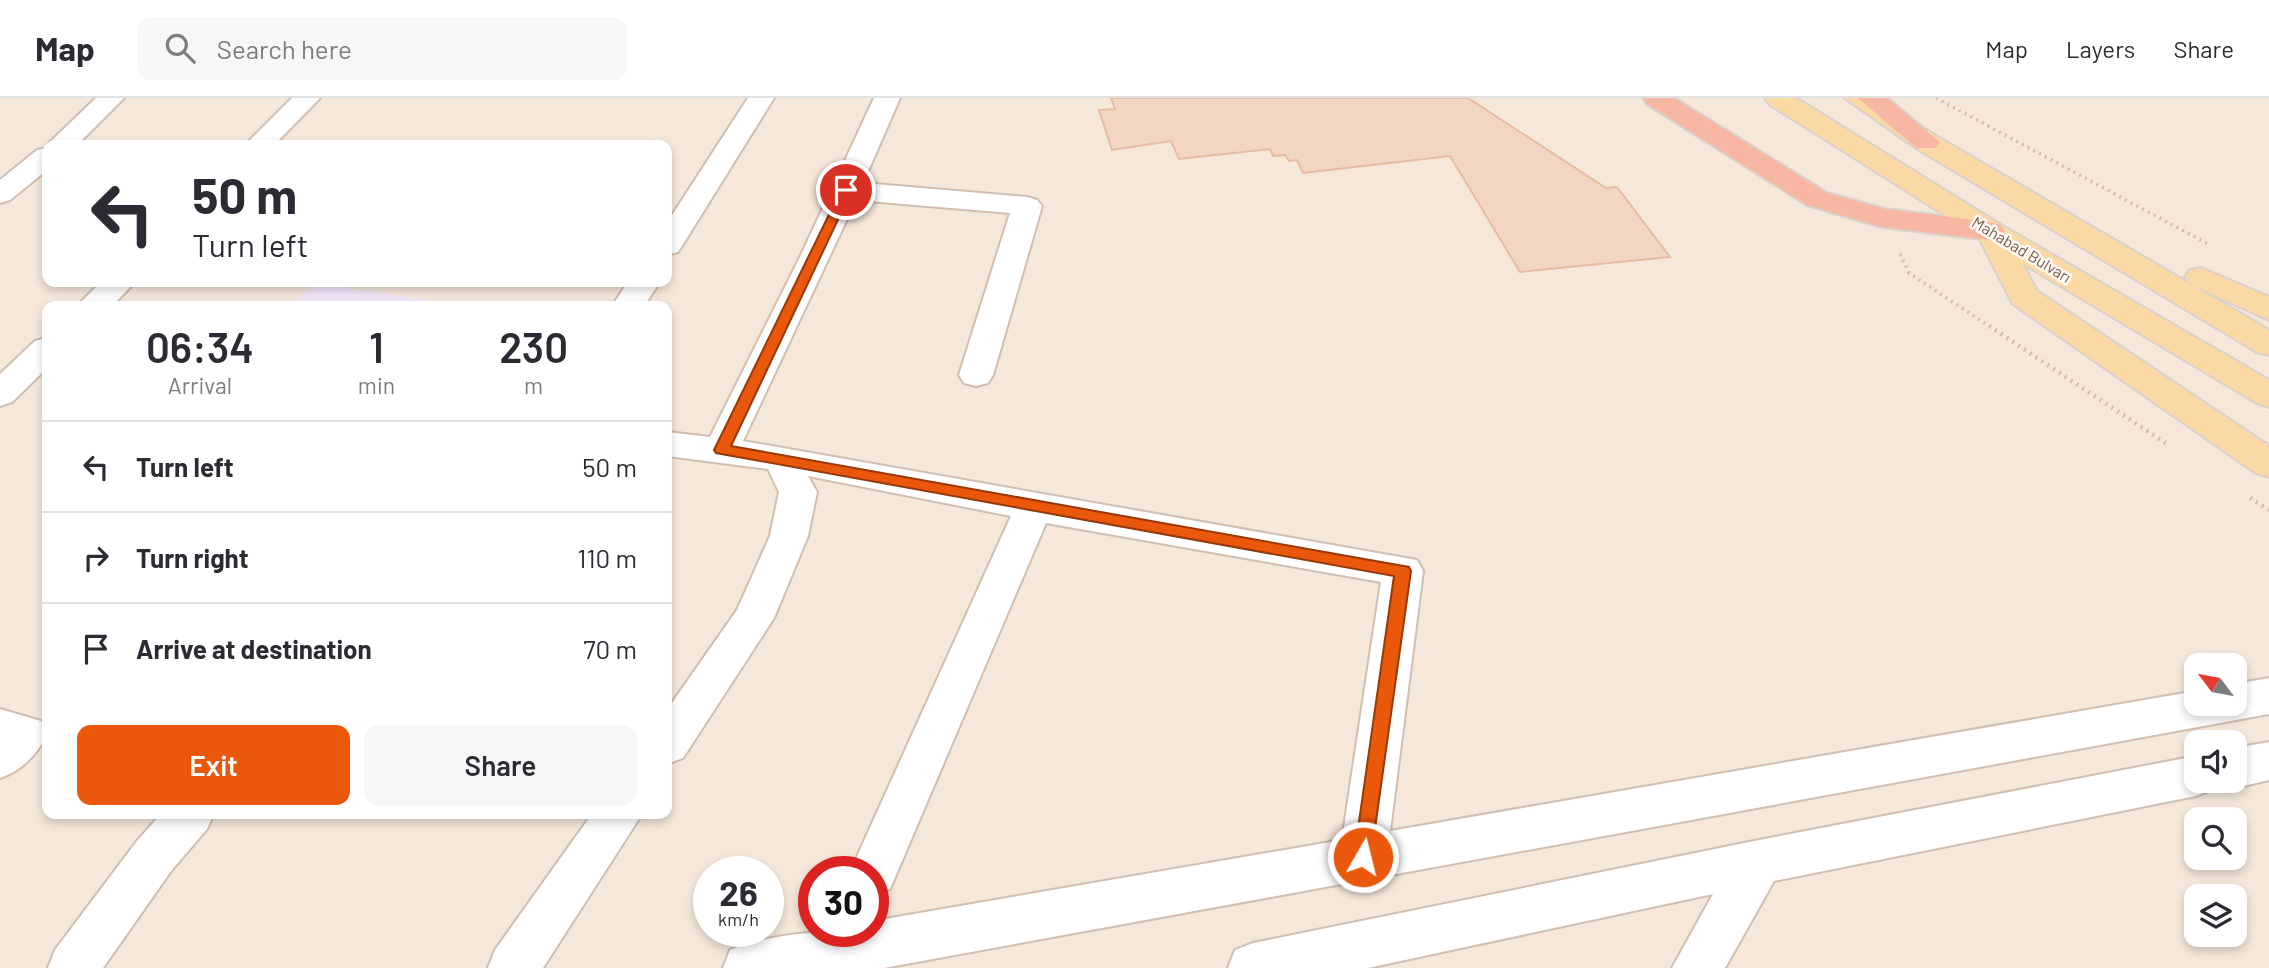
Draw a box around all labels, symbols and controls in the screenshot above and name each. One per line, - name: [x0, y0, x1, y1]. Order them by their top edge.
- search box: [137, 17, 627, 80]
- text: Map: [35, 28, 95, 68]
- icon: search: [161, 29, 199, 67]
- text: Search here: [217, 33, 352, 64]
- text: Map: [1985, 34, 2028, 63]
- text: Layers: [2066, 34, 2135, 63]
- text: Share: [2173, 34, 2234, 63]
- pin: [816, 160, 876, 220]
- text: 50 m: [192, 165, 297, 224]
- icon: left: [77, 168, 168, 259]
- icon: arrive: [827, 171, 865, 209]
- street label: Mahabad Bulvarı: [1969, 212, 2075, 286]
- text: Turn left: [192, 225, 309, 263]
- text: 06:34: [146, 321, 254, 371]
- text: 1: [369, 321, 384, 371]
- text: 230: [499, 321, 568, 371]
- text: Arrival: [168, 371, 232, 399]
- text: min: [358, 371, 395, 399]
- text: m: [524, 371, 543, 399]
- icon: left: [77, 448, 115, 486]
- text: Turn left: [136, 451, 234, 482]
- text: 50 m: [582, 451, 637, 482]
- icon: right: [77, 539, 115, 577]
- text: Turn right: [136, 542, 249, 573]
- text: 110 m: [577, 542, 637, 573]
- icon: arrive: [77, 630, 115, 668]
- text: Arrive at destination: [136, 633, 372, 664]
- text: 70 m: [583, 633, 637, 664]
- north arrow: [2184, 653, 2247, 716]
- map controls: [2184, 653, 2247, 947]
- button: Exit: [77, 725, 350, 805]
- button: Share: [364, 725, 637, 805]
- button: sound: [2184, 730, 2247, 793]
- button: search: [2184, 807, 2247, 870]
- position arrow: [1326, 820, 1400, 894]
- speed limit sign: 30: [798, 856, 889, 947]
- text: 26: [719, 871, 758, 913]
- button: layers: [2184, 884, 2247, 947]
- text: km/h: [718, 908, 759, 930]

